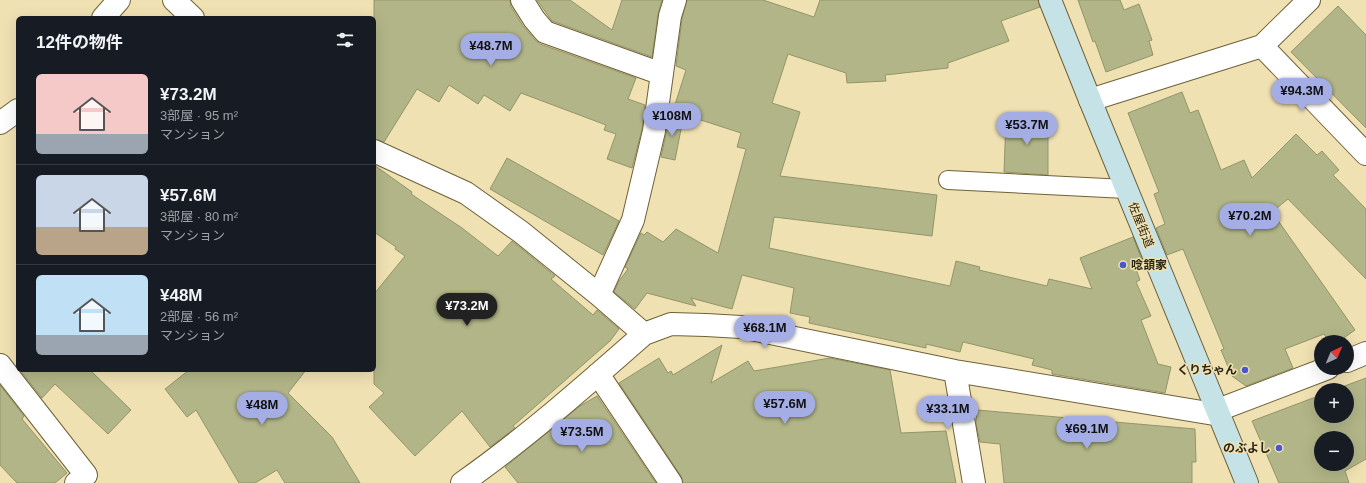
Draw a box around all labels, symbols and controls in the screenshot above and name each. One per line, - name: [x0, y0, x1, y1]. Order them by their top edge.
- icon: filters: [334, 29, 356, 51]
- text: 12件の物件: [36, 33, 123, 52]
- pin: ¥48.7M: [458, 33, 524, 67]
- text: ¥48.7M: [469, 38, 513, 53]
- pin: ¥94.3M: [1269, 78, 1335, 112]
- text: ¥94.3M: [1280, 83, 1324, 98]
- text: ¥73.2M: [160, 85, 217, 104]
- icon: home: [68, 90, 116, 138]
- pin: ¥108M: [644, 103, 700, 137]
- text: 3部屋 · 95 m²: [160, 108, 238, 123]
- text: ¥108M: [652, 108, 692, 123]
- pin: ¥53.7M: [994, 112, 1060, 146]
- text: ¥53.7M: [1005, 117, 1049, 132]
- text: マンション: [160, 127, 225, 142]
- text: ¥57.6M: [160, 186, 217, 205]
- icon: home: [68, 191, 116, 239]
- street label: 佐屋街道: [1126, 200, 1156, 250]
- pin: ¥70.2M: [1217, 203, 1283, 237]
- text: ¥70.2M: [1228, 208, 1272, 223]
- text: 3部屋 · 80 m²: [160, 209, 238, 224]
- text: マンション: [160, 228, 225, 243]
- place label: 唸頷家: [1131, 258, 1167, 272]
- marker: 唸頷家: [1118, 260, 1128, 270]
- text: ¥48M: [160, 286, 203, 305]
- icon: home: [68, 291, 116, 339]
- pin: ¥73.2M: [434, 293, 500, 327]
- text: ¥73.2M: [445, 298, 489, 313]
- text: 2部屋 · 56 m²: [160, 309, 238, 324]
- pin: ¥68.1M: [732, 315, 798, 349]
- text: ¥68.1M: [743, 320, 787, 335]
- text: マンション: [160, 328, 225, 343]
- north arrow: [1314, 335, 1354, 375]
- map controls: [1314, 335, 1354, 471]
- place label: くりちゃん: [1177, 363, 1237, 377]
- marker: くりちゃん: [1240, 365, 1250, 375]
- button: +: [1314, 383, 1354, 423]
- pin: ¥57.6M: [752, 391, 818, 425]
- pin: ¥48M: [238, 392, 286, 426]
- text: ¥57.6M: [763, 396, 807, 411]
- pin: ¥33.1M: [915, 396, 981, 430]
- text: ¥48M: [246, 397, 278, 412]
- text: ¥33.1M: [926, 401, 970, 416]
- pin: ¥69.1M: [1054, 416, 1120, 450]
- pin: ¥73.5M: [549, 419, 615, 453]
- text: ¥69.1M: [1065, 421, 1109, 436]
- text: ¥73.5M: [560, 424, 604, 439]
- button: −: [1314, 431, 1354, 471]
- place label: のぶよし: [1223, 441, 1271, 455]
- marker: のぶよし: [1274, 443, 1284, 453]

